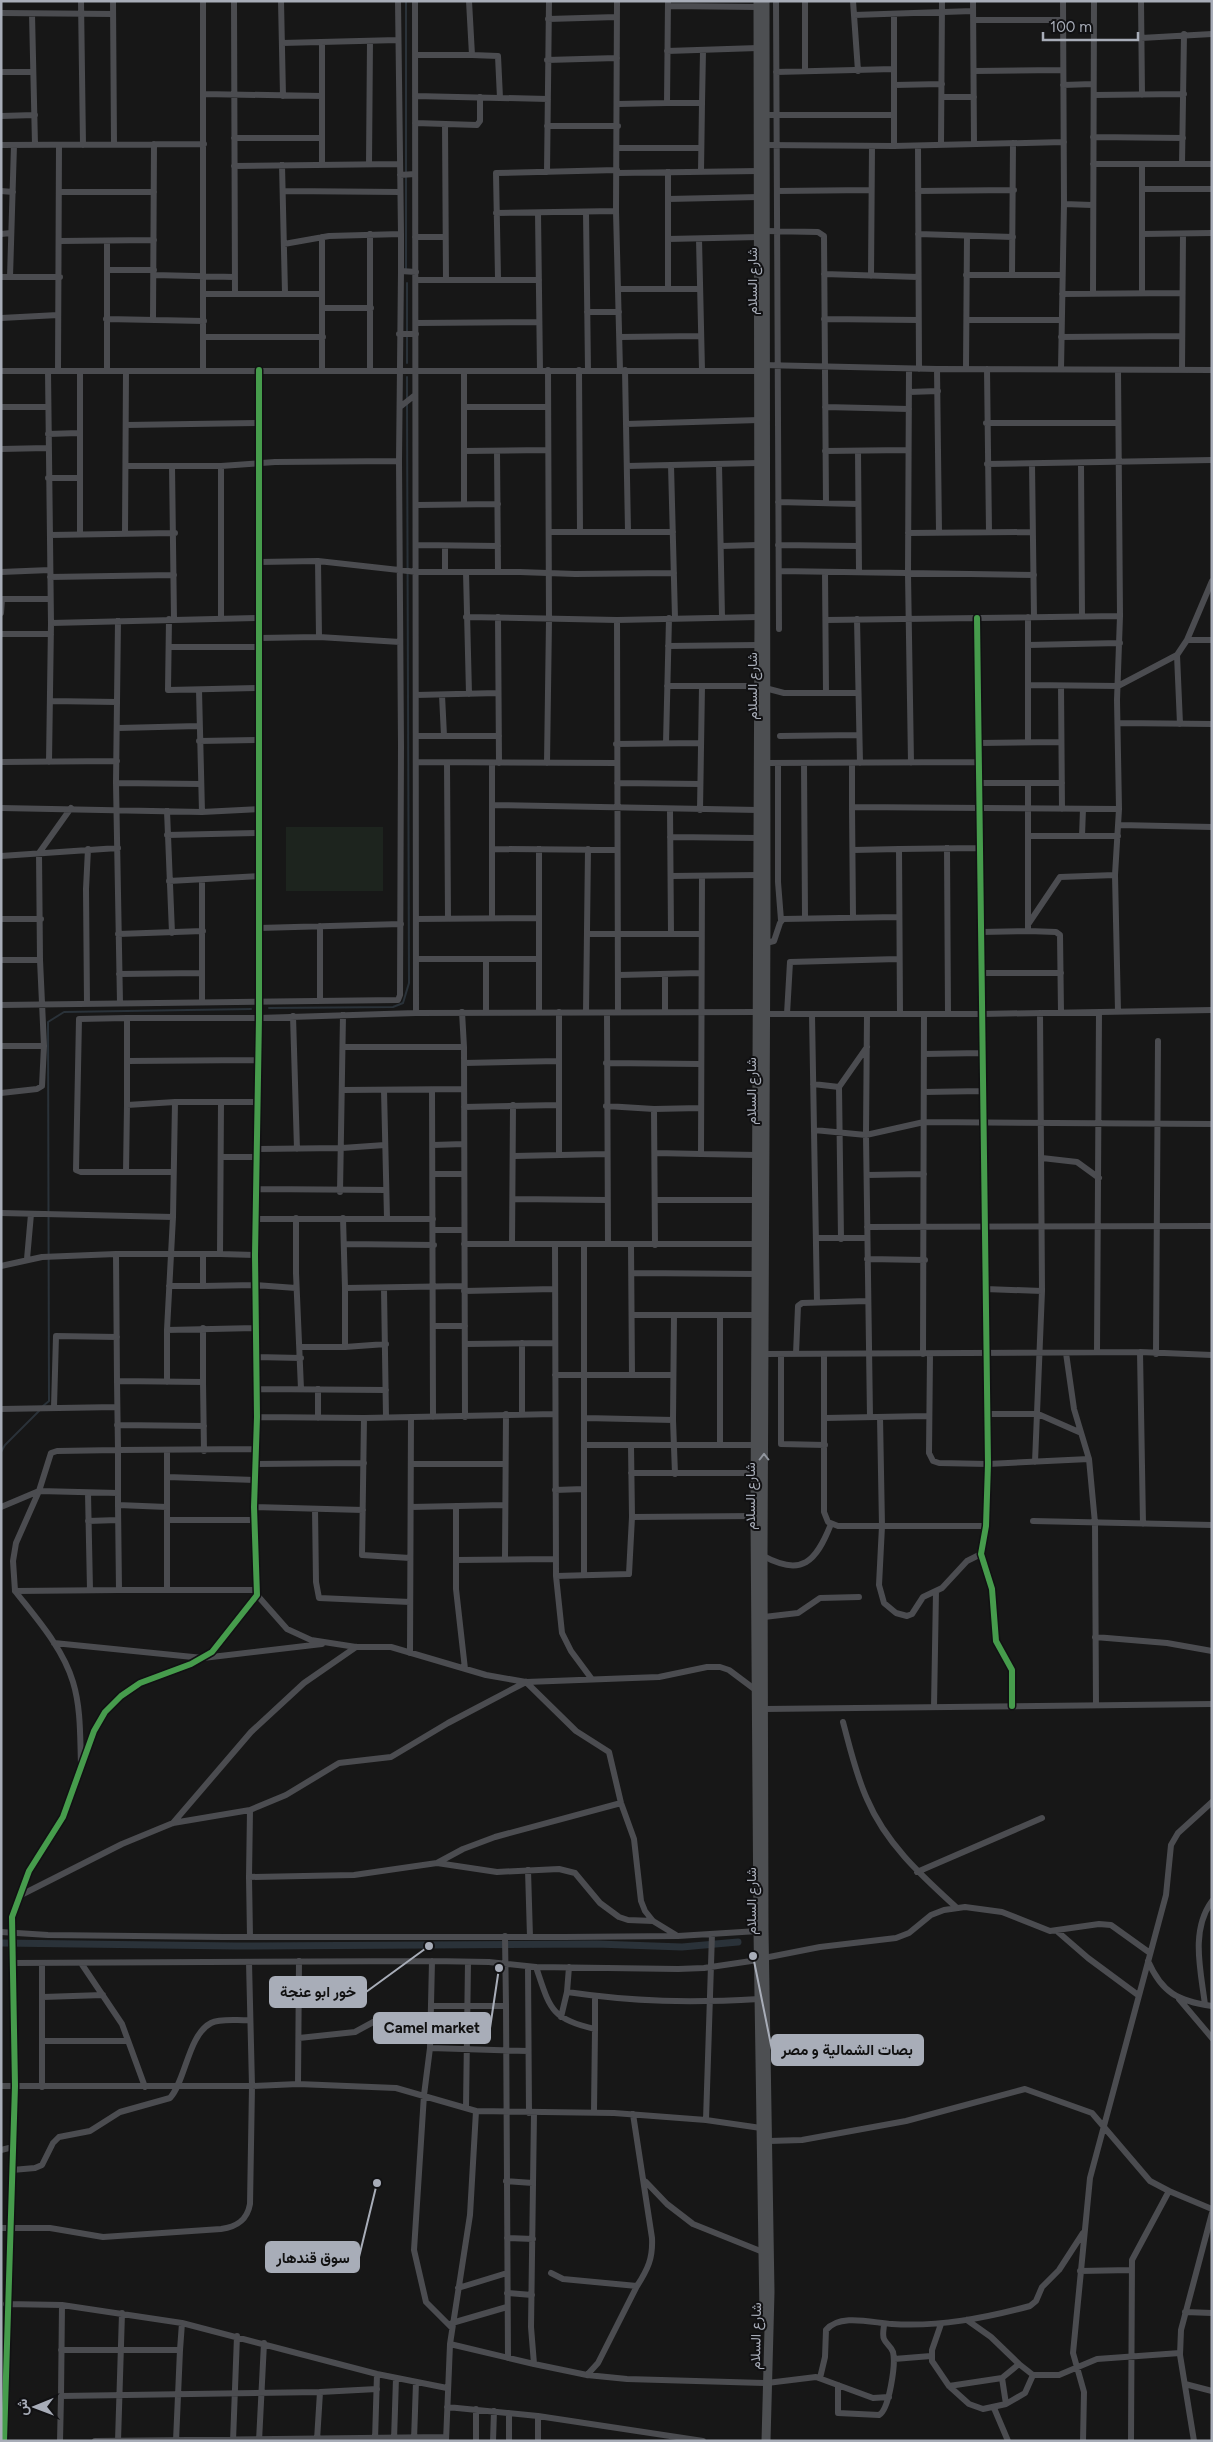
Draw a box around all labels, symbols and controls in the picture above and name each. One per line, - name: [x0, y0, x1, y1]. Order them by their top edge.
- scale bar: [1043, 10, 1138, 42]
- text: 100 m: [1050, 18, 1092, 36]
- street label: شارع السلام: [744, 247, 763, 315]
- street label: شارع السلام: [744, 652, 763, 720]
- street label: شارع السلام: [743, 1057, 762, 1125]
- one-way arrow: [758, 1453, 769, 1461]
- street label: شارع السلام: [742, 1462, 761, 1530]
- street label: شارع السلام: [743, 1867, 762, 1935]
- callout: خور ابو عنجة: [270, 1977, 366, 2007]
- text: خور ابو عنجة: [280, 1983, 356, 2001]
- callout: Camel market: [374, 2013, 490, 2043]
- text: Camel market: [384, 2019, 480, 2037]
- callout: بصات الشمالية و مصر: [772, 2035, 923, 2065]
- text: بصات الشمالية و مصر: [780, 2041, 913, 2059]
- callout: سوق قندهار: [266, 2242, 359, 2272]
- text: سوق قندهار: [275, 2249, 350, 2267]
- street label: شارع السلام: [747, 2302, 767, 2370]
- north arrow: [10, 2382, 60, 2432]
- text: ش: [14, 2398, 31, 2416]

